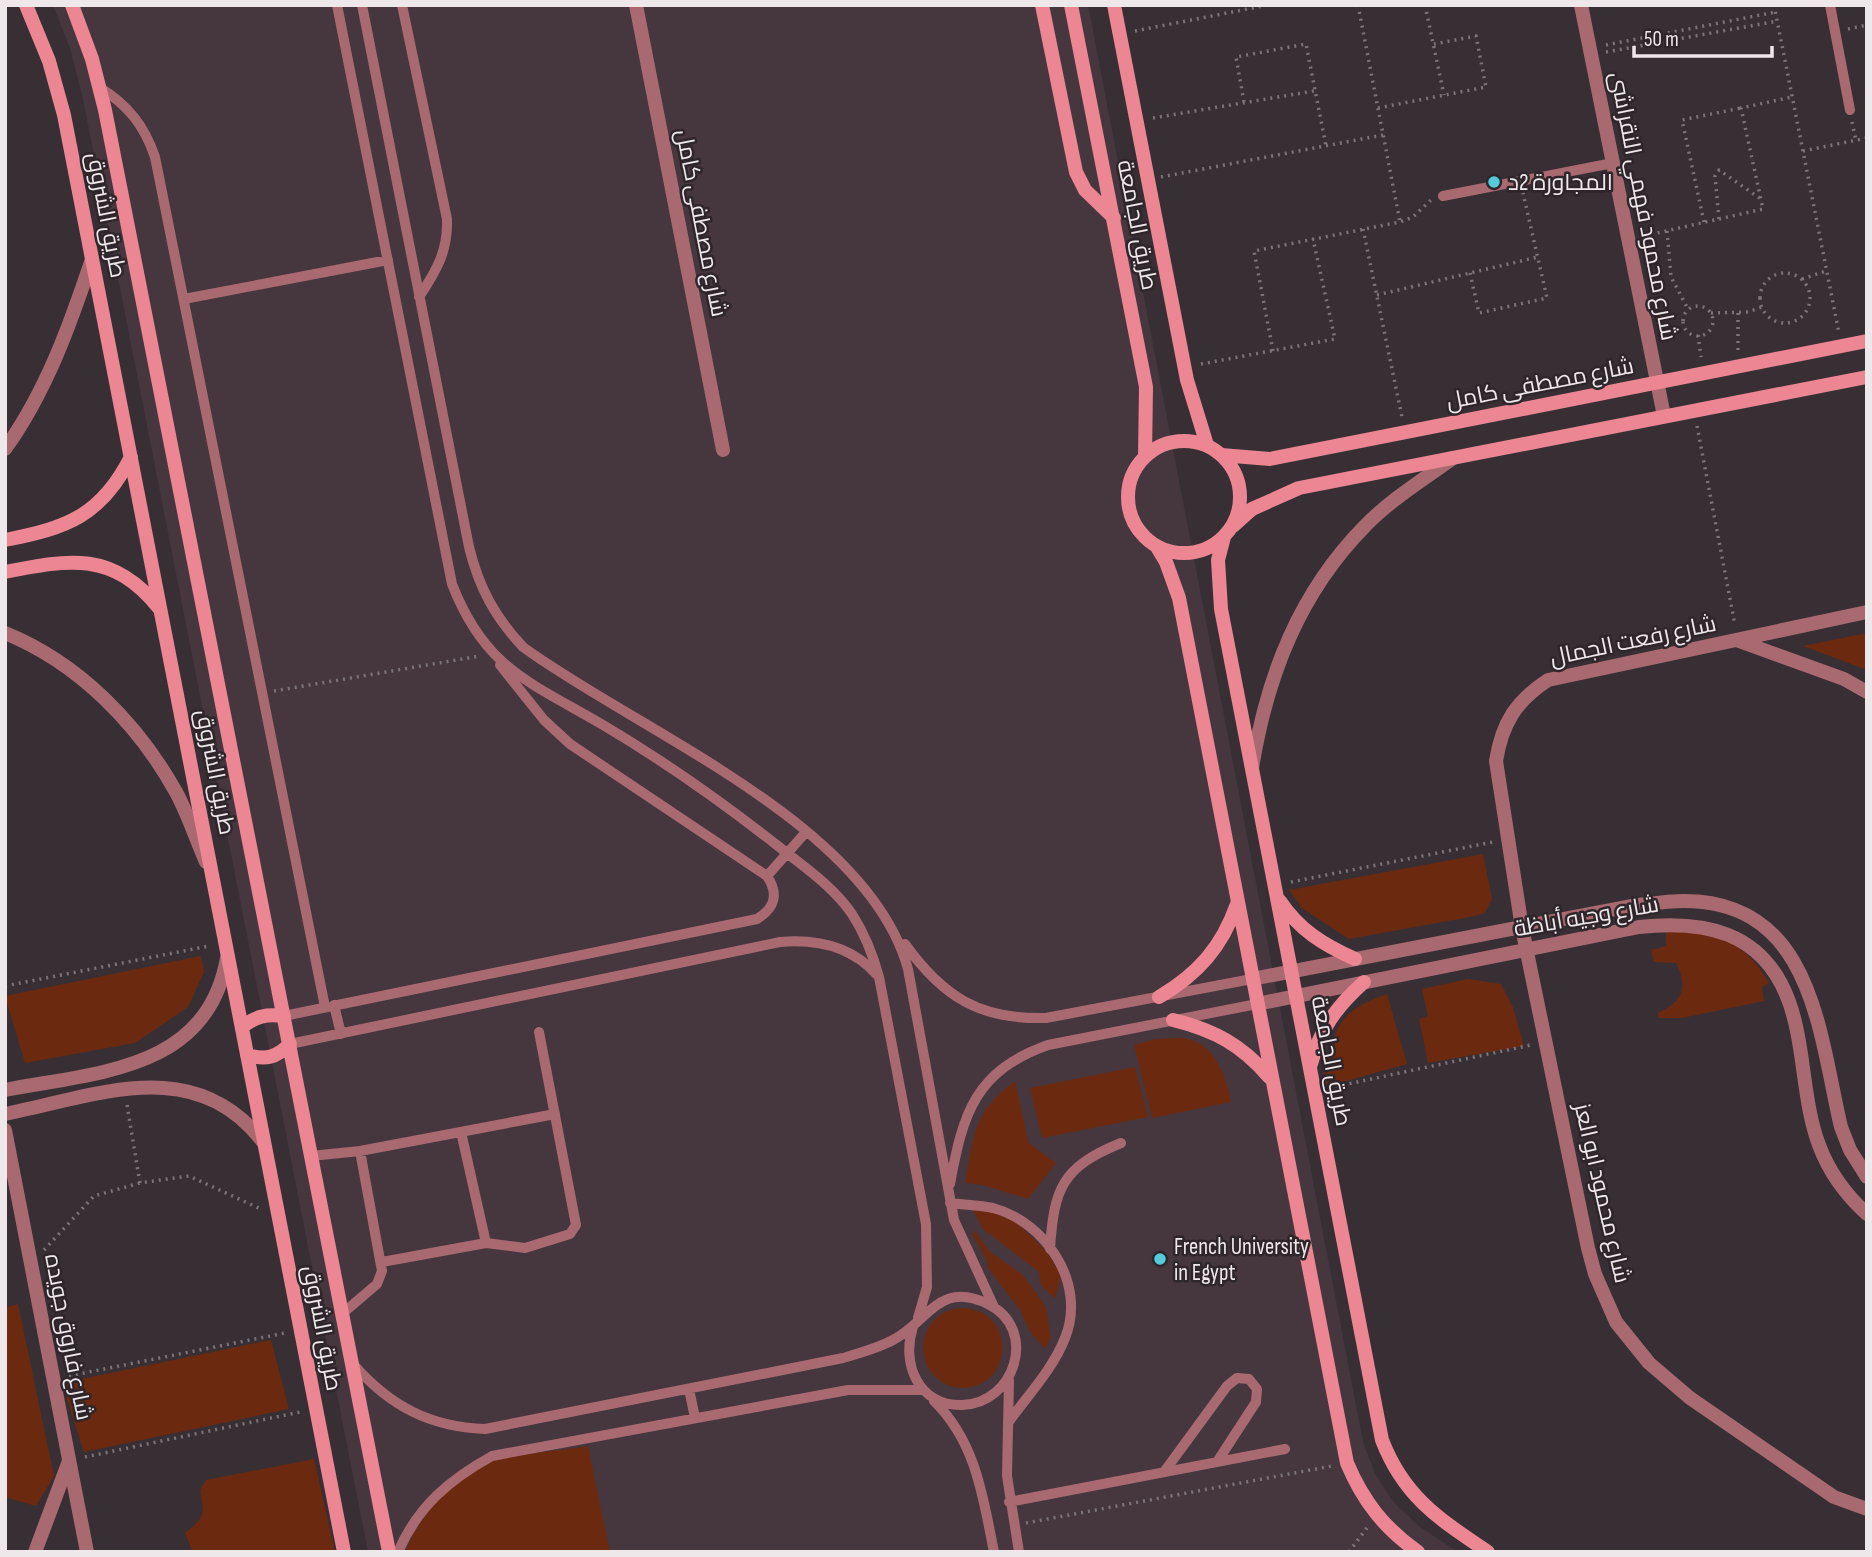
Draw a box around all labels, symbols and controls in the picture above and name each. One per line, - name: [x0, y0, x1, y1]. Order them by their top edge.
- scale bar: [1634, 14, 1772, 58]
- text: 50 m: [1644, 27, 1679, 52]
- street label: شارع محمود فهمي النقراشى: [1600, 69, 1683, 344]
- street label: شارع مصطفى كامل: [668, 127, 733, 320]
- street label: طريق الشروق: [80, 150, 132, 280]
- street label: طريق الجامعة: [1111, 158, 1163, 293]
- place label: المجاورة 2د: [1508, 169, 1613, 197]
- marker: المجاورة 2د: [1486, 174, 1502, 190]
- street label: شارع مصطفى كامل: [1444, 352, 1637, 417]
- street label: شارع رفعت الجمال: [1547, 610, 1719, 673]
- street label: طريق الشروق: [189, 707, 241, 837]
- street label: شارع وجيه أباظة: [1511, 888, 1661, 944]
- street label: طريق الجامعة: [1305, 994, 1357, 1129]
- street label: شارع محمود ابو العز: [1566, 1099, 1636, 1286]
- place label: French University in Egypt: [1174, 1233, 1309, 1287]
- marker: French University in Egypt: [1152, 1251, 1168, 1267]
- street label: شارع فاروق جويده: [37, 1252, 98, 1423]
- street label: طريق الشروق: [296, 1263, 348, 1393]

